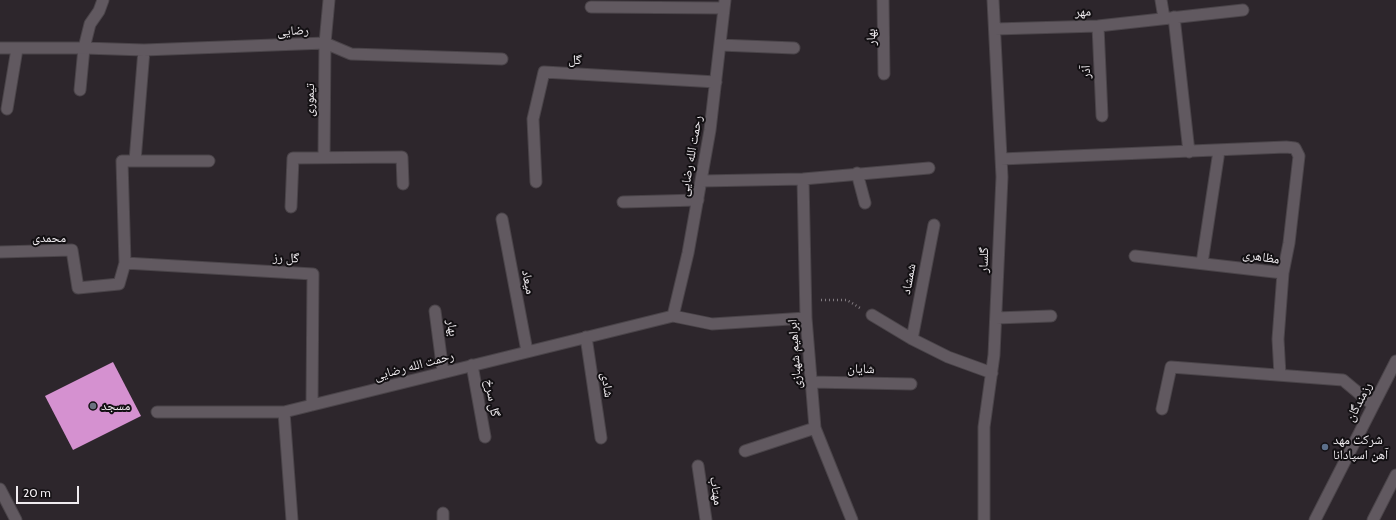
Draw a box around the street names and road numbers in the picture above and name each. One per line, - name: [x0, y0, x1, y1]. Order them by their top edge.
- street label: مهر: [1075, 4, 1091, 20]
- street label: رضایی: [277, 22, 309, 40]
- street label: بهار: [863, 29, 879, 45]
- street label: گل: [568, 52, 582, 68]
- street label: آذر: [1078, 65, 1094, 79]
- street label: تیموری: [302, 83, 318, 117]
- street label: رحمت الله رضایی: [676, 114, 706, 198]
- street label: محمدی: [32, 230, 66, 246]
- street label: مظاهری: [1241, 246, 1281, 268]
- street label: گلسار: [976, 247, 992, 273]
- street label: گل رز: [273, 250, 299, 266]
- street label: شمشاد: [898, 262, 920, 296]
- street label: میعاد: [518, 268, 538, 296]
- street label: بهار: [443, 319, 461, 337]
- street label: ابراهیم شهبازی: [785, 319, 805, 389]
- street label: رحمت الله رضایی: [372, 348, 456, 384]
- street label: شایان: [847, 361, 875, 377]
- street label: شادی: [598, 371, 616, 399]
- street label: گل سرخ: [481, 378, 503, 418]
- street label: رزمندگان: [1342, 380, 1376, 424]
- street label: مهتاب: [706, 476, 726, 506]

